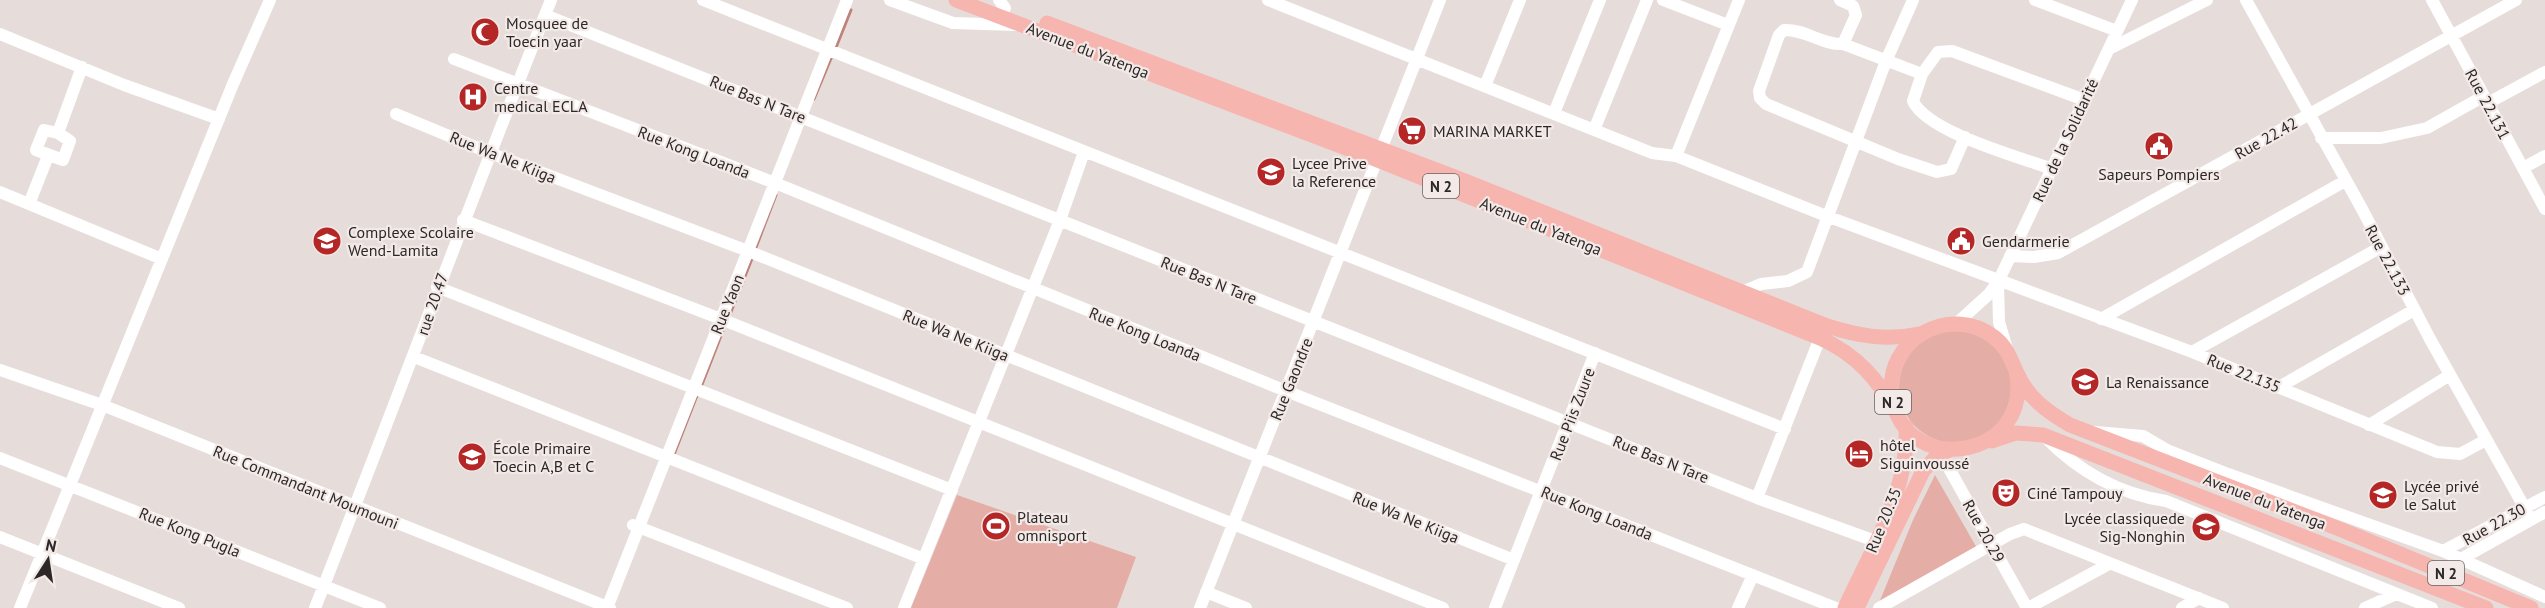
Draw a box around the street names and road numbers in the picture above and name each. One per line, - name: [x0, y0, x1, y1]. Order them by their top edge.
- street label: Avenue du Yatenga: [1024, 17, 1152, 83]
- street label: Rue 22.131: [2461, 65, 2515, 143]
- street label: Rue Bas N Tare: [707, 71, 809, 127]
- street label: Rue de la Solidarité: [2028, 75, 2102, 205]
- street label: Rue 22.42: [2231, 113, 2301, 163]
- street label: Rue Kong Loanda: [635, 121, 753, 183]
- street label: Rue Wa Ne Kiiga: [447, 127, 559, 187]
- road number: N 2: [1423, 174, 1459, 198]
- street label: Avenue du Yatenga: [1477, 192, 1605, 260]
- street label: Rue 22.133: [2361, 221, 2415, 299]
- street label: Rue Bas N Tare: [1158, 252, 1260, 308]
- street label: rue 20.47: [412, 270, 452, 338]
- street label: Rue Yaon: [706, 271, 748, 337]
- street label: Rue Kong Loanda: [1086, 302, 1204, 366]
- street label: Rue Wa Ne Kiiga: [900, 305, 1012, 365]
- street label: Rue Gaondre: [1265, 335, 1317, 423]
- street label: Rue 22.135: [2204, 349, 2284, 397]
- street label: Rue Piis Zuure: [1545, 365, 1599, 463]
- road number: N 2: [1875, 390, 1911, 414]
- street label: Rue Bas N Tare: [1610, 431, 1712, 487]
- street label: Rue Commandant Moumouni: [210, 441, 402, 533]
- street label: Avenue du Yatenga: [2201, 468, 2329, 534]
- street label: Rue Kong Loanda: [1538, 481, 1656, 545]
- street label: Rue 20.35: [1861, 484, 1905, 556]
- street label: Rue Wa Ne Kiiga: [1350, 487, 1462, 547]
- street label: Rue 20.29: [1959, 496, 2009, 566]
- street label: Rue 22.30: [2459, 498, 2529, 549]
- street label: Rue Kong Pugla: [136, 503, 244, 561]
- road number: N 2: [2428, 561, 2464, 585]

